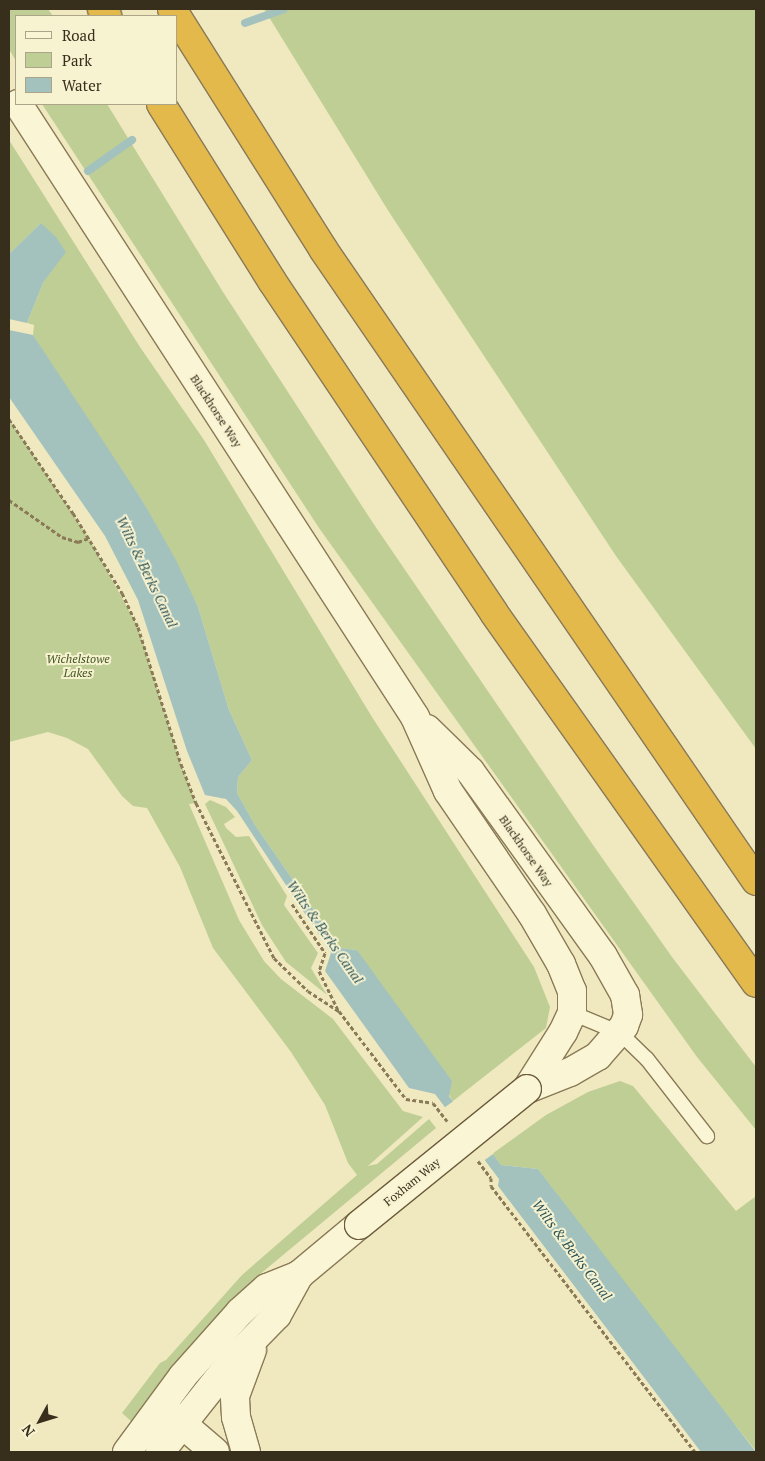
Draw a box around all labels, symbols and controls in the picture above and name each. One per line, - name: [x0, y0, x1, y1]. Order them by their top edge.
- legend: [15, 15, 178, 105]
- text: Road: [62, 25, 95, 45]
- text: Park: [62, 50, 92, 70]
- text: Water: [62, 75, 101, 95]
- street label: Blackhorse Way: [187, 372, 245, 450]
- water label: Wilts & Berks Canal: [113, 514, 181, 630]
- park label: Wichelstowe Lakes: [46, 652, 110, 680]
- street label: Blackhorse Way: [496, 813, 556, 889]
- water label: Wilts & Berks Canal: [283, 877, 367, 987]
- street label: Foxham Way: [381, 1155, 443, 1209]
- water label: Wilts & Berks Canal: [529, 1196, 615, 1304]
- north arrow: [15, 1396, 65, 1446]
- text: N: [17, 1421, 39, 1441]

